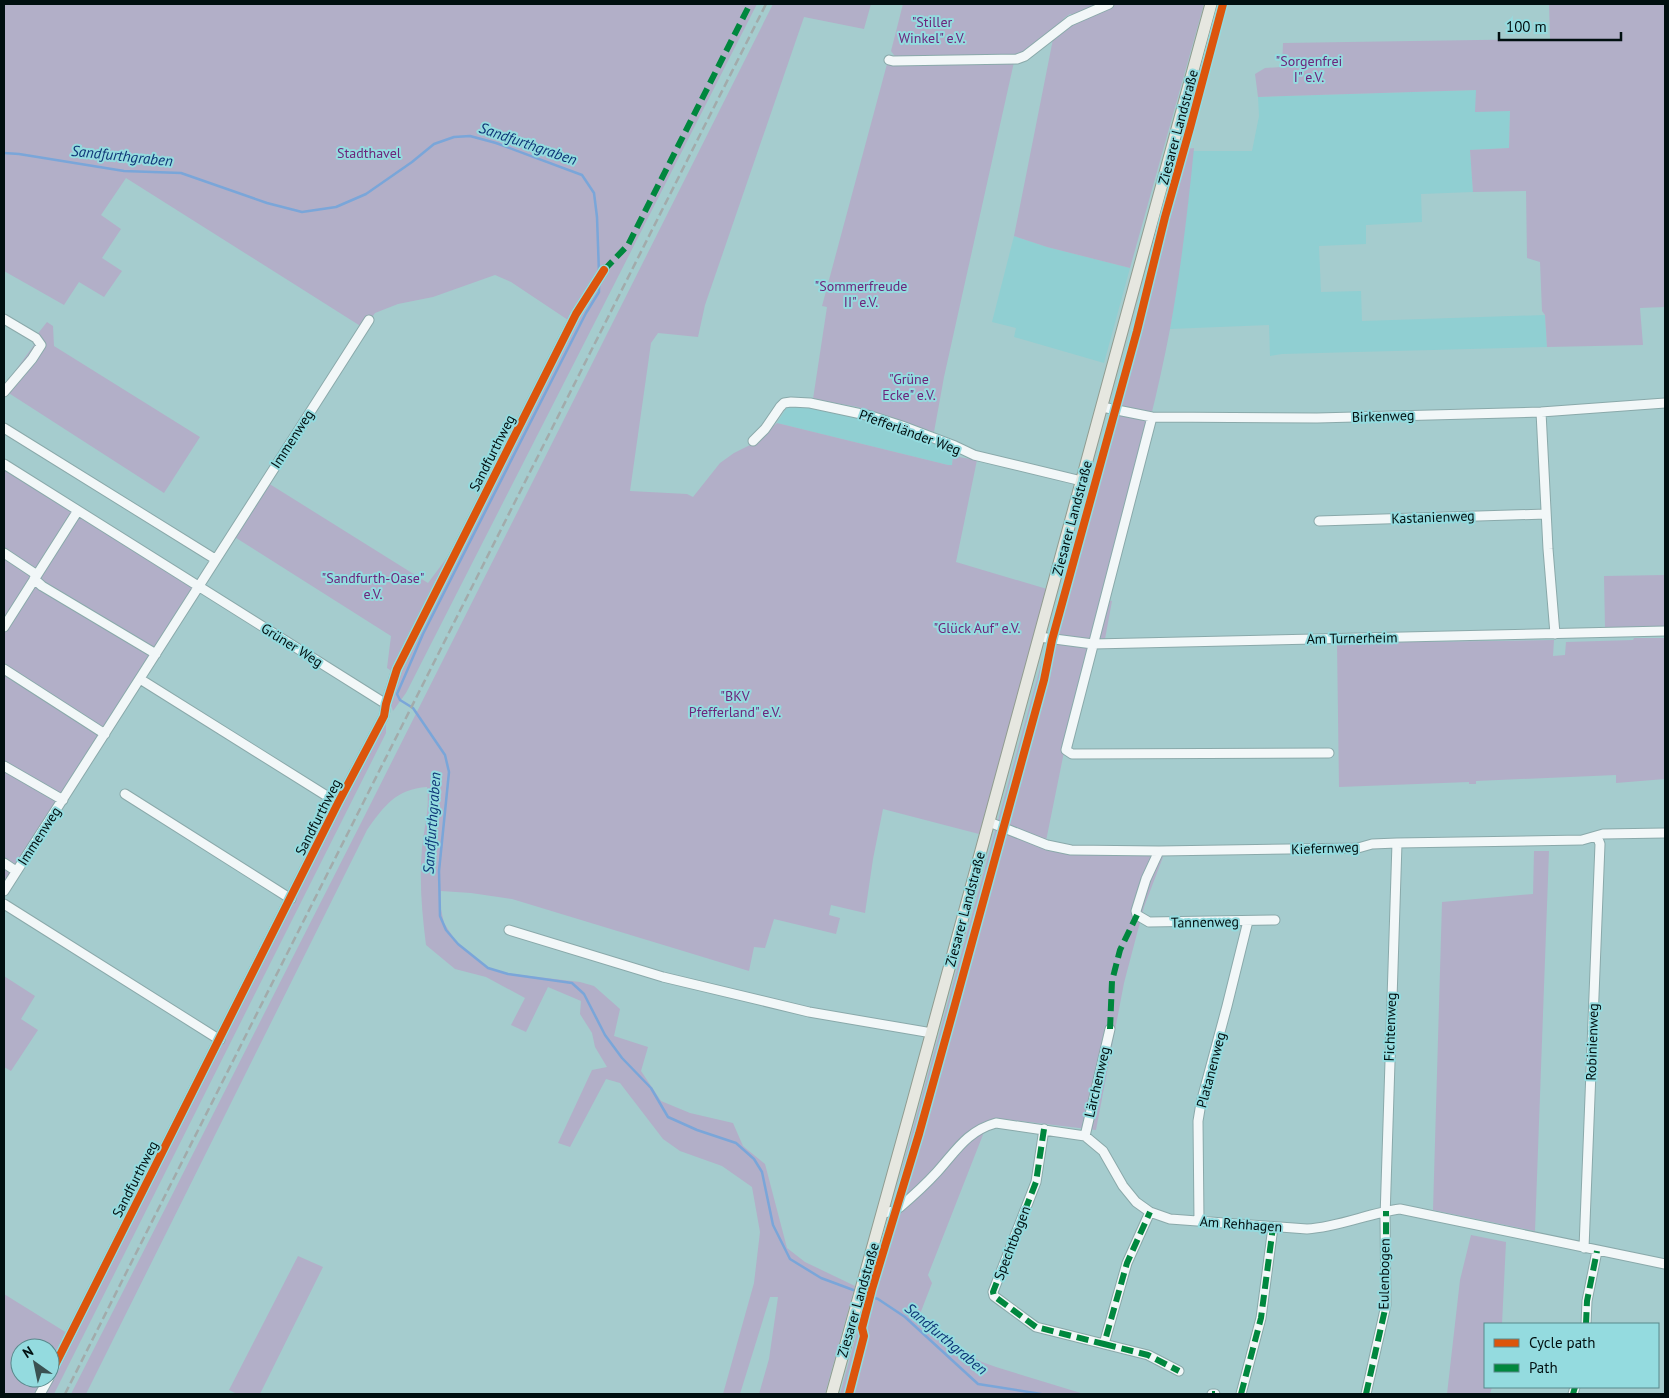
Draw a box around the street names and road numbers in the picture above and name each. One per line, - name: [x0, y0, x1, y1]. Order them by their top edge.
- street label: Ziesarer Landstraße: [1154, 67, 1202, 187]
- street label: Pfefferländer Weg: [857, 405, 963, 459]
- street label: Immenweg: [266, 406, 318, 472]
- street label: Birkenweg: [1351, 406, 1415, 426]
- street label: Sandfurthweg: [465, 412, 519, 494]
- street label: Ziesarer Landstraße: [1048, 458, 1096, 578]
- street label: Kastanienweg: [1391, 507, 1475, 527]
- street label: Grüner Weg: [258, 619, 326, 671]
- street label: Am Turnerheim: [1306, 628, 1398, 648]
- street label: Sandfurthweg: [291, 776, 345, 858]
- street label: Immenweg: [13, 803, 65, 869]
- street label: Kiefernweg: [1291, 838, 1359, 858]
- street label: Ziesarer Landstraße: [941, 849, 989, 969]
- street label: Tannenweg: [1171, 912, 1239, 932]
- street label: Fichtenweg: [1380, 992, 1400, 1062]
- street label: Robinienweg: [1582, 1003, 1602, 1081]
- street label: Platanenweg: [1192, 1030, 1230, 1110]
- street label: Lärchenweg: [1080, 1045, 1114, 1119]
- street label: Sandfurthweg: [108, 1138, 162, 1220]
- street label: Spechtbogen: [990, 1203, 1034, 1283]
- street label: Am Rehhagen: [1199, 1212, 1283, 1236]
- street label: Eulenbogen: [1374, 1238, 1394, 1310]
- street label: Ziesarer Landstraße: [833, 1241, 883, 1359]

